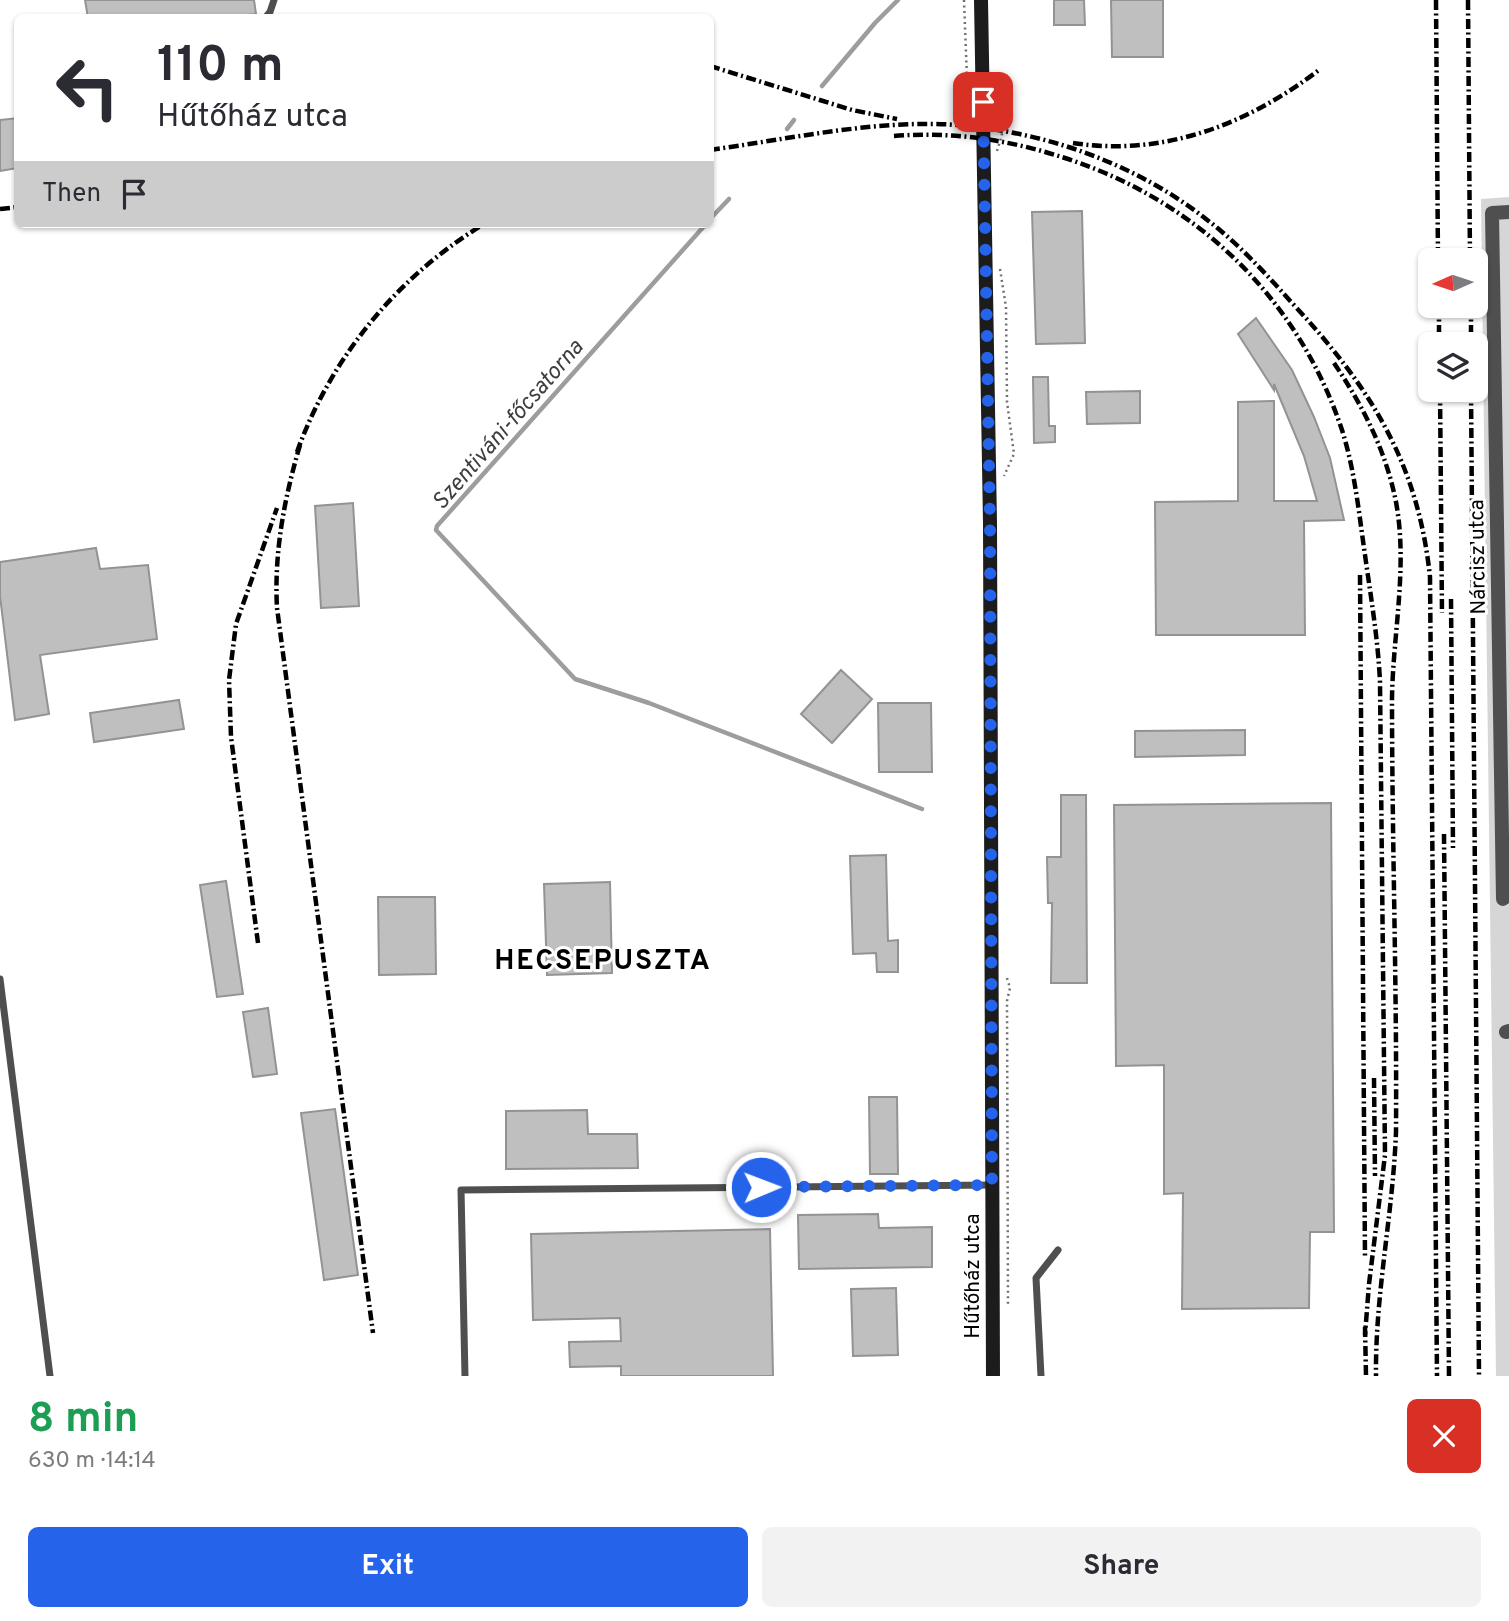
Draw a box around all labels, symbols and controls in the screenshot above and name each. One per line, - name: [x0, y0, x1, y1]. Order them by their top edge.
- text: 110 m: [157, 37, 284, 99]
- icon: left: [42, 42, 133, 133]
- pin: [953, 72, 1013, 132]
- icon: arrive: [964, 83, 1002, 121]
- text: Hűtőház utca: [157, 98, 348, 138]
- icon: arrive: [115, 175, 153, 213]
- text: Then: [42, 178, 101, 211]
- north arrow: [1418, 248, 1488, 318]
- map controls: [1418, 248, 1488, 402]
- button: layers: [1418, 332, 1488, 402]
- water label: Szentiváni-főcsatorna: [427, 334, 591, 517]
- street label: Nárcisz utca: [1464, 499, 1493, 615]
- district label: HECSEPUSZTA: [494, 944, 712, 980]
- position arrow: [724, 1150, 798, 1224]
- street label: Hűtőház utca: [960, 1213, 987, 1339]
- text: 8 min: [28, 1394, 138, 1447]
- button: close: [1407, 1399, 1481, 1473]
- text: 630 m · 14:14: [28, 1447, 156, 1476]
- button: Exit: [28, 1527, 748, 1607]
- button: Share: [762, 1527, 1481, 1607]

